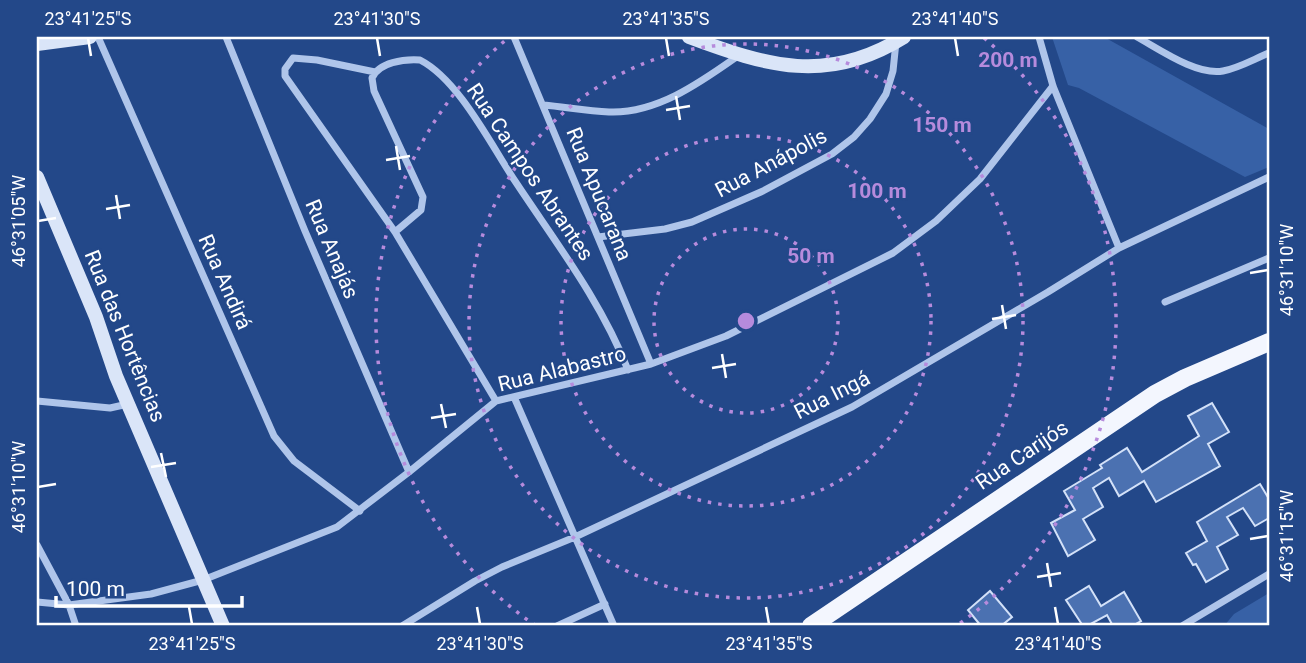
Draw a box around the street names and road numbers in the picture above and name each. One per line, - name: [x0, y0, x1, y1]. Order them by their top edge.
- street label: Rua Campos Abrantes: [462, 79, 598, 265]
- street label: Rua Apucarana: [561, 124, 637, 264]
- street label: Rua Anápolis: [711, 124, 831, 202]
- street label: Rua Anajás: [300, 196, 364, 302]
- street label: Rua Andirá: [193, 231, 257, 333]
- street label: Rua das Hortências: [80, 247, 170, 425]
- street label: Rua Alabastro: [495, 341, 629, 397]
- street label: Rua Ingá: [790, 366, 874, 424]
- street label: Rua Carijós: [971, 415, 1073, 495]

